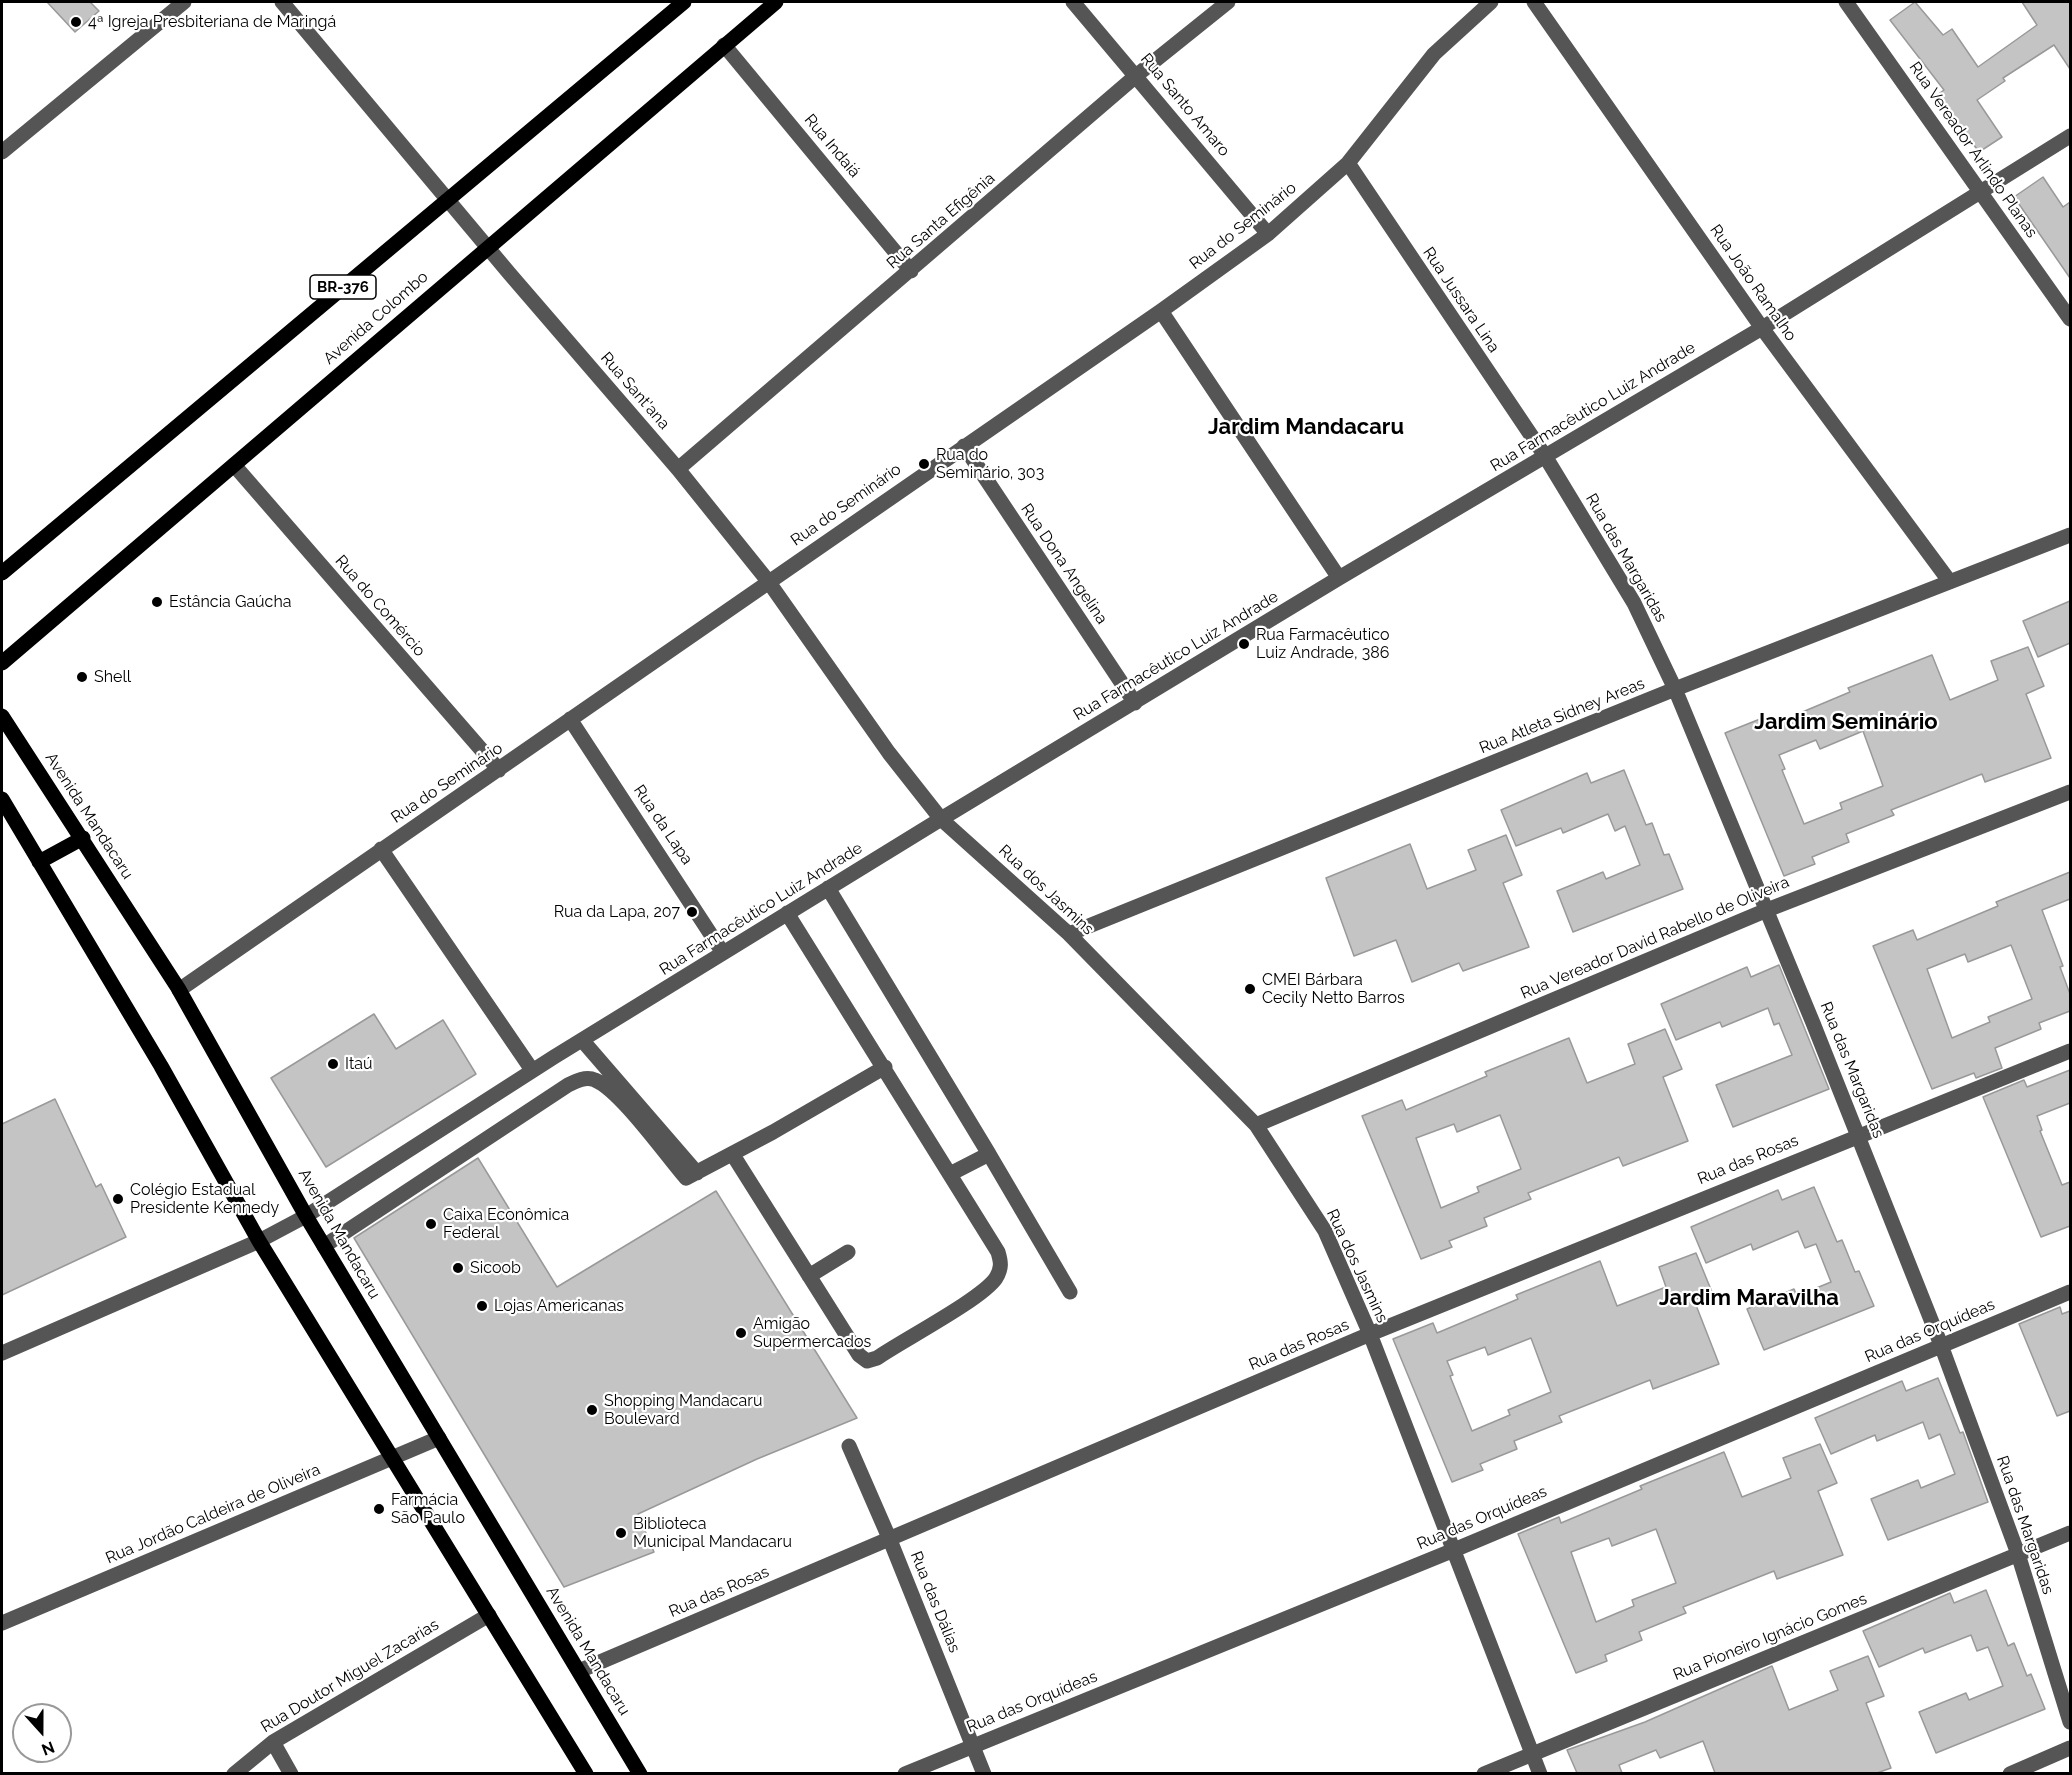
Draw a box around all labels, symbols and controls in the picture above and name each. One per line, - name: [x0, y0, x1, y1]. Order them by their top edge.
- place label: 4ª Igreja Presbiteriana de Maringá: [88, 12, 336, 32]
- marker: 4ª Igreja Presbiteriana de Maringá: [69, 15, 83, 29]
- street label: Rua Santo Amaro: [1136, 50, 1234, 160]
- street label: Rua Vereador Arlindo Planas: [1905, 58, 2041, 242]
- street label: Rua Indaiá: [800, 110, 864, 182]
- street label: Rua Santa Efigênia: [883, 169, 999, 273]
- street label: Rua do Seminário: [1186, 178, 1300, 274]
- street label: Rua João Ramalho: [1706, 221, 1800, 345]
- street label: Rua Jussara Lina: [1419, 244, 1503, 356]
- street label: Avenida Colombo: [320, 267, 432, 369]
- road number: BR-376: [310, 275, 376, 299]
- street label: Rua Farmacêutico Luiz Andrade: [1487, 338, 1699, 476]
- street label: Rua Sant'ana: [596, 349, 674, 433]
- district label: Jardim Mandacaru: [1208, 414, 1404, 440]
- place label: Rua do Seminário, 303: [936, 445, 1044, 483]
- marker: Rua do Seminário, 303: [917, 457, 931, 471]
- street label: Rua do Seminário: [787, 460, 905, 550]
- street label: Rua das Margaridas: [1581, 490, 1671, 626]
- street label: Rua Dona Angelina: [1017, 500, 1111, 628]
- street label: Rua do Comércio: [331, 551, 429, 661]
- street label: Rua Farmacêutico Luiz Andrade: [1070, 587, 1282, 725]
- place label: Estância Gaúcha: [169, 592, 291, 612]
- marker: Estância Gaúcha: [150, 595, 164, 609]
- place label: Rua Farmacêutico Luiz Andrade, 386: [1256, 625, 1389, 663]
- marker: Rua Farmacêutico Luiz Andrade, 386: [1237, 637, 1251, 651]
- place label: Shell: [94, 667, 131, 687]
- marker: Shell: [75, 670, 89, 684]
- street label: Rua Atleta Sidney Areas: [1476, 674, 1648, 758]
- district label: Jardim Seminário: [1754, 709, 1938, 735]
- street label: Rua do Seminário: [388, 739, 506, 827]
- street label: Avenida Mandacaru: [41, 749, 137, 883]
- street label: Rua da Lapa: [629, 781, 697, 869]
- street label: Rua Farmacêutico Luiz Andrade: [656, 838, 866, 980]
- street label: Rua dos Jasmins: [994, 841, 1098, 939]
- street label: Rua Vereador David Rabello de Oliveira: [1518, 873, 1792, 1003]
- place label: Rua da Lapa, 207: [554, 902, 680, 922]
- marker: Rua da Lapa, 207: [685, 905, 699, 919]
- place label: CMEI Bárbara Cecily Netto Barros: [1262, 970, 1405, 1008]
- marker: CMEI Bárbara Cecily Netto Barros: [1243, 982, 1257, 996]
- street label: Rua das Margaridas: [1816, 999, 1888, 1141]
- place label: Itaú: [345, 1054, 372, 1074]
- marker: Itaú: [326, 1057, 340, 1071]
- street label: Rua das Rosas: [1695, 1131, 1801, 1189]
- street label: Avenida Mandacaru: [294, 1166, 384, 1302]
- place label: Colégio Estadual Presidente Kennedy: [130, 1180, 279, 1218]
- marker: Colégio Estadual Presidente Kennedy: [111, 1192, 125, 1206]
- place label: Caixa Econômica Federal: [443, 1205, 569, 1243]
- street label: Rua dos Jasmins: [1322, 1206, 1392, 1326]
- marker: Caixa Econômica Federal: [424, 1217, 438, 1231]
- place label: Sicoob: [470, 1258, 521, 1278]
- marker: Sicoob: [451, 1261, 465, 1275]
- district label: Jardim Maravilha: [1659, 1285, 1839, 1311]
- street label: Rua das Orquídeas: [1862, 1295, 1998, 1367]
- place label: Lojas Americanas: [494, 1296, 624, 1316]
- marker: Lojas Americanas: [475, 1299, 489, 1313]
- place label: Amigão Supermercados: [753, 1314, 871, 1352]
- street label: Rua das Rosas: [1246, 1315, 1352, 1375]
- marker: Amigão Supermercados: [734, 1326, 748, 1340]
- place label: Shopping Mandacaru Boulevard: [604, 1391, 762, 1429]
- marker: Shopping Mandacaru Boulevard: [585, 1403, 599, 1417]
- street label: Rua das Margaridas: [1992, 1453, 2058, 1597]
- street label: Rua Jordão Caldeira de Oliveira: [103, 1460, 323, 1568]
- street label: Rua das Orquídeas: [1414, 1482, 1550, 1554]
- place label: Farmácia São Paulo: [391, 1490, 465, 1528]
- marker: Farmácia São Paulo: [372, 1502, 386, 1516]
- place label: Biblioteca Municipal Mandacaru: [633, 1514, 792, 1552]
- marker: Biblioteca Municipal Mandacaru: [614, 1526, 628, 1540]
- street label: Rua das Dálias: [906, 1549, 964, 1655]
- street label: Rua das Rosas: [666, 1562, 772, 1622]
- street label: Avenida Mandacaru: [542, 1583, 634, 1719]
- street label: Rua Pioneiro Ignácio Gomes: [1670, 1589, 1870, 1685]
- street label: Rua Doutor Miguel Zacarias: [258, 1615, 442, 1737]
- street label: Rua das Orquídeas: [964, 1667, 1100, 1737]
- north arrow: [12, 1703, 72, 1763]
- text: N: [39, 1737, 57, 1759]

